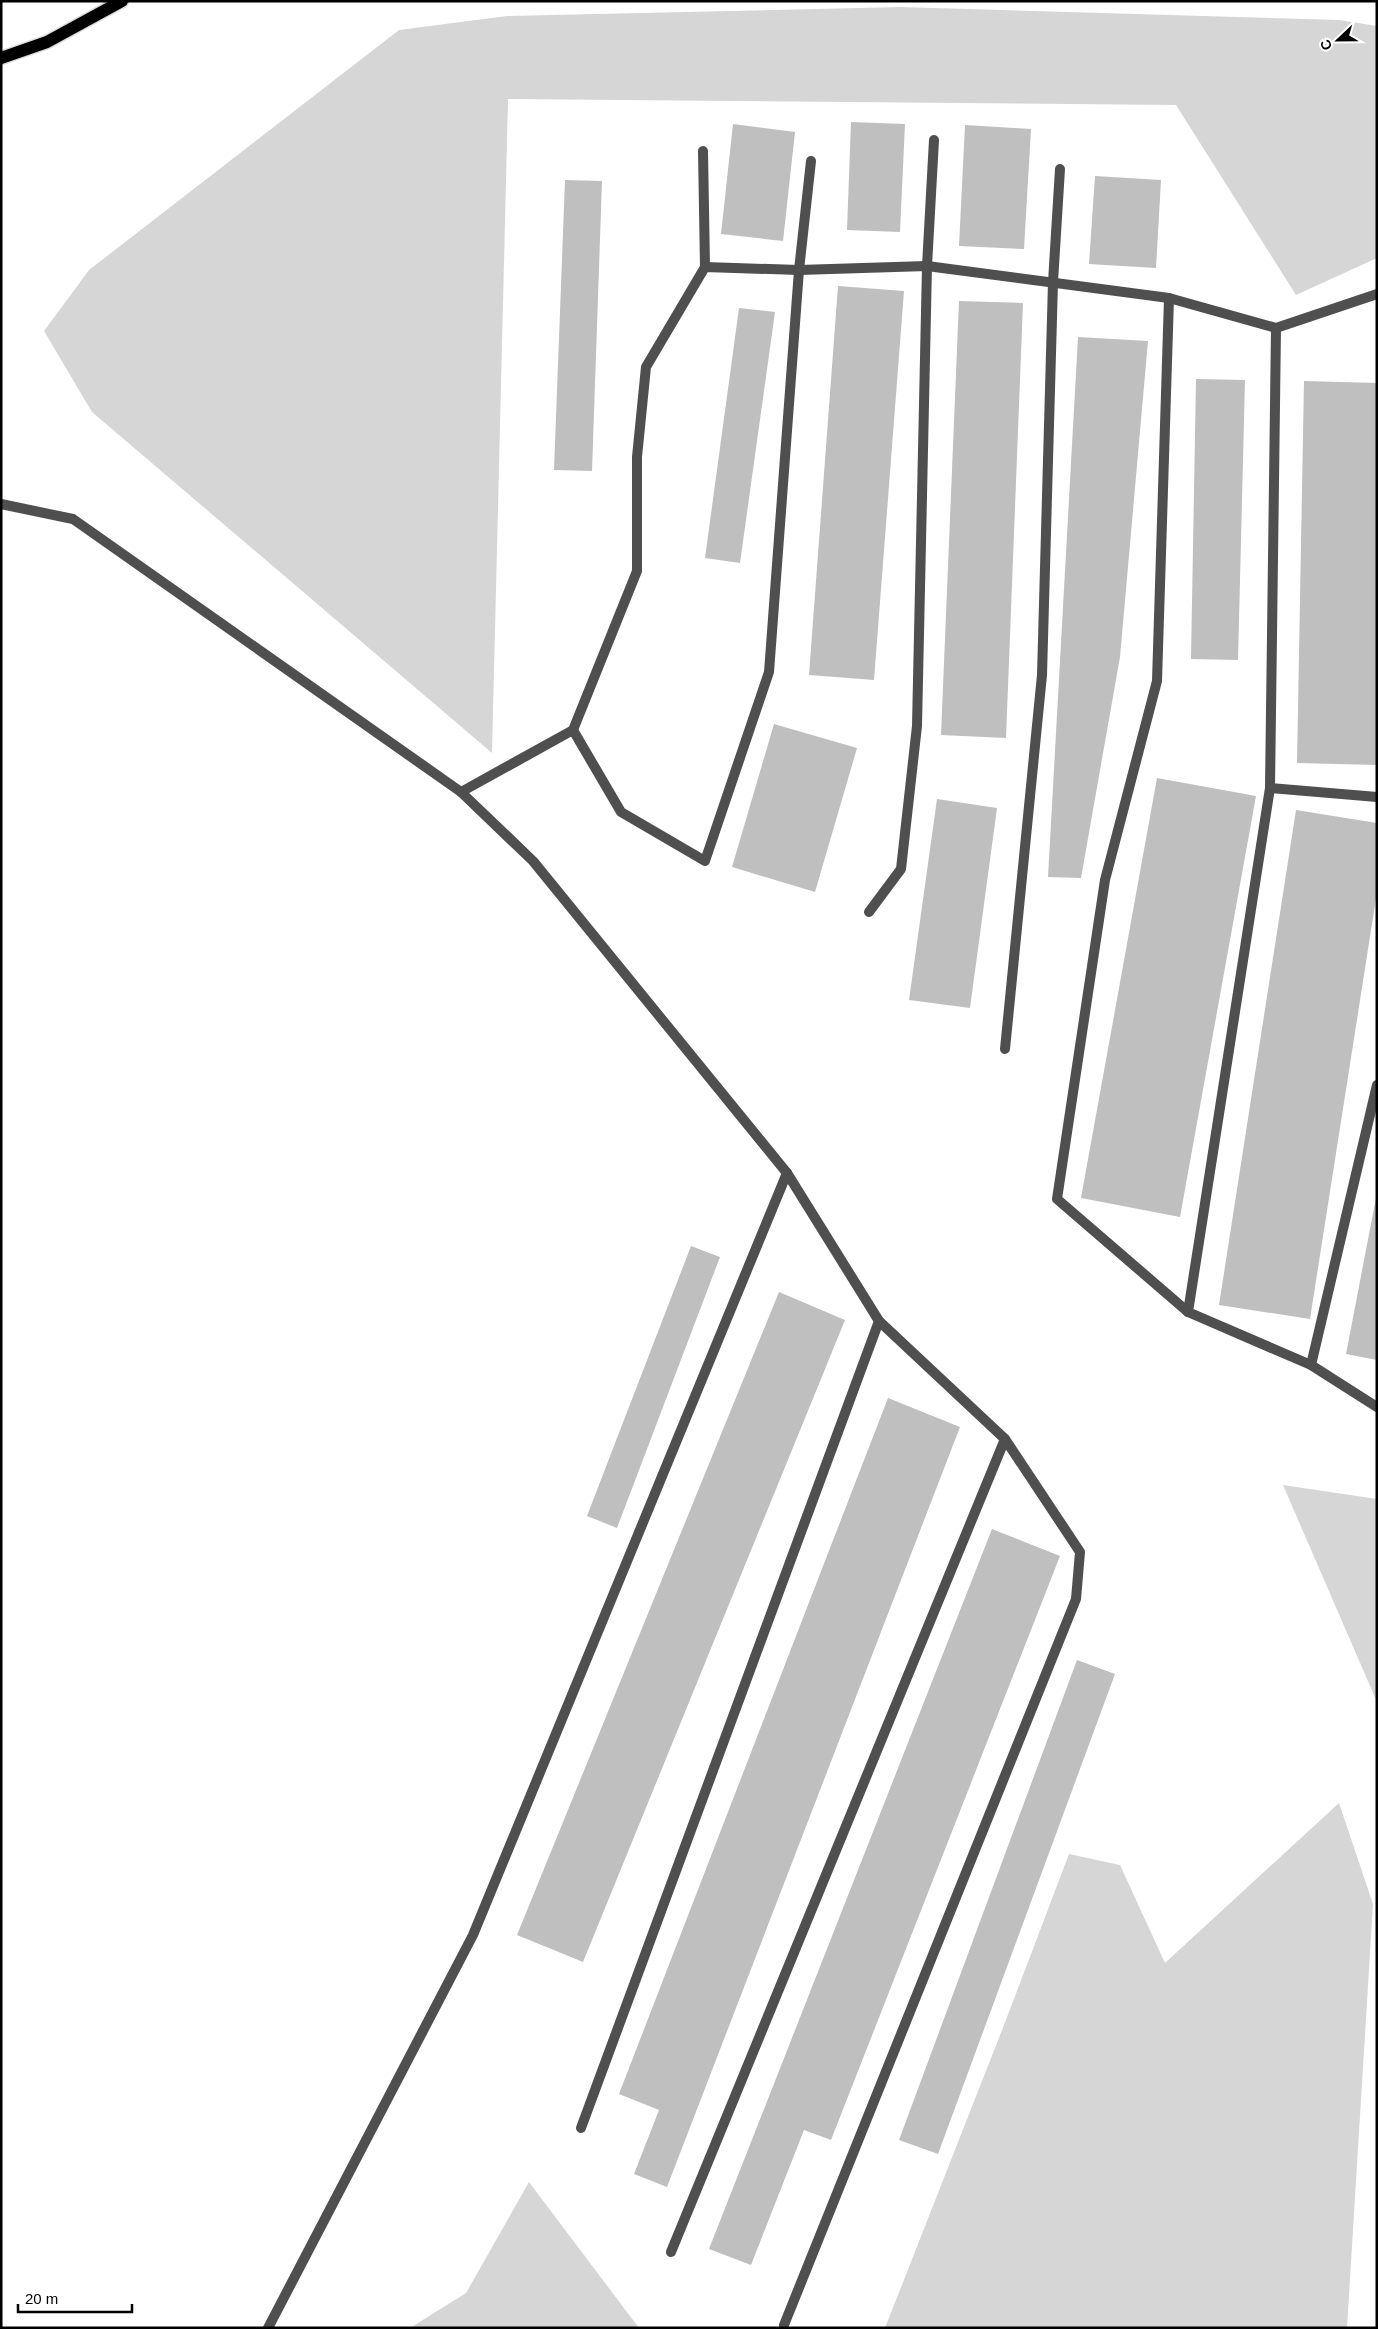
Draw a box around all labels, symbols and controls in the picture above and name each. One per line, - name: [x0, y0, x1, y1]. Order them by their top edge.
- north arrow: [1313, 15, 1363, 65]
- text: С: [1317, 37, 1335, 53]
- scale bar: [18, 2282, 131, 2314]
- text: 20 m: [25, 2290, 58, 2307]

